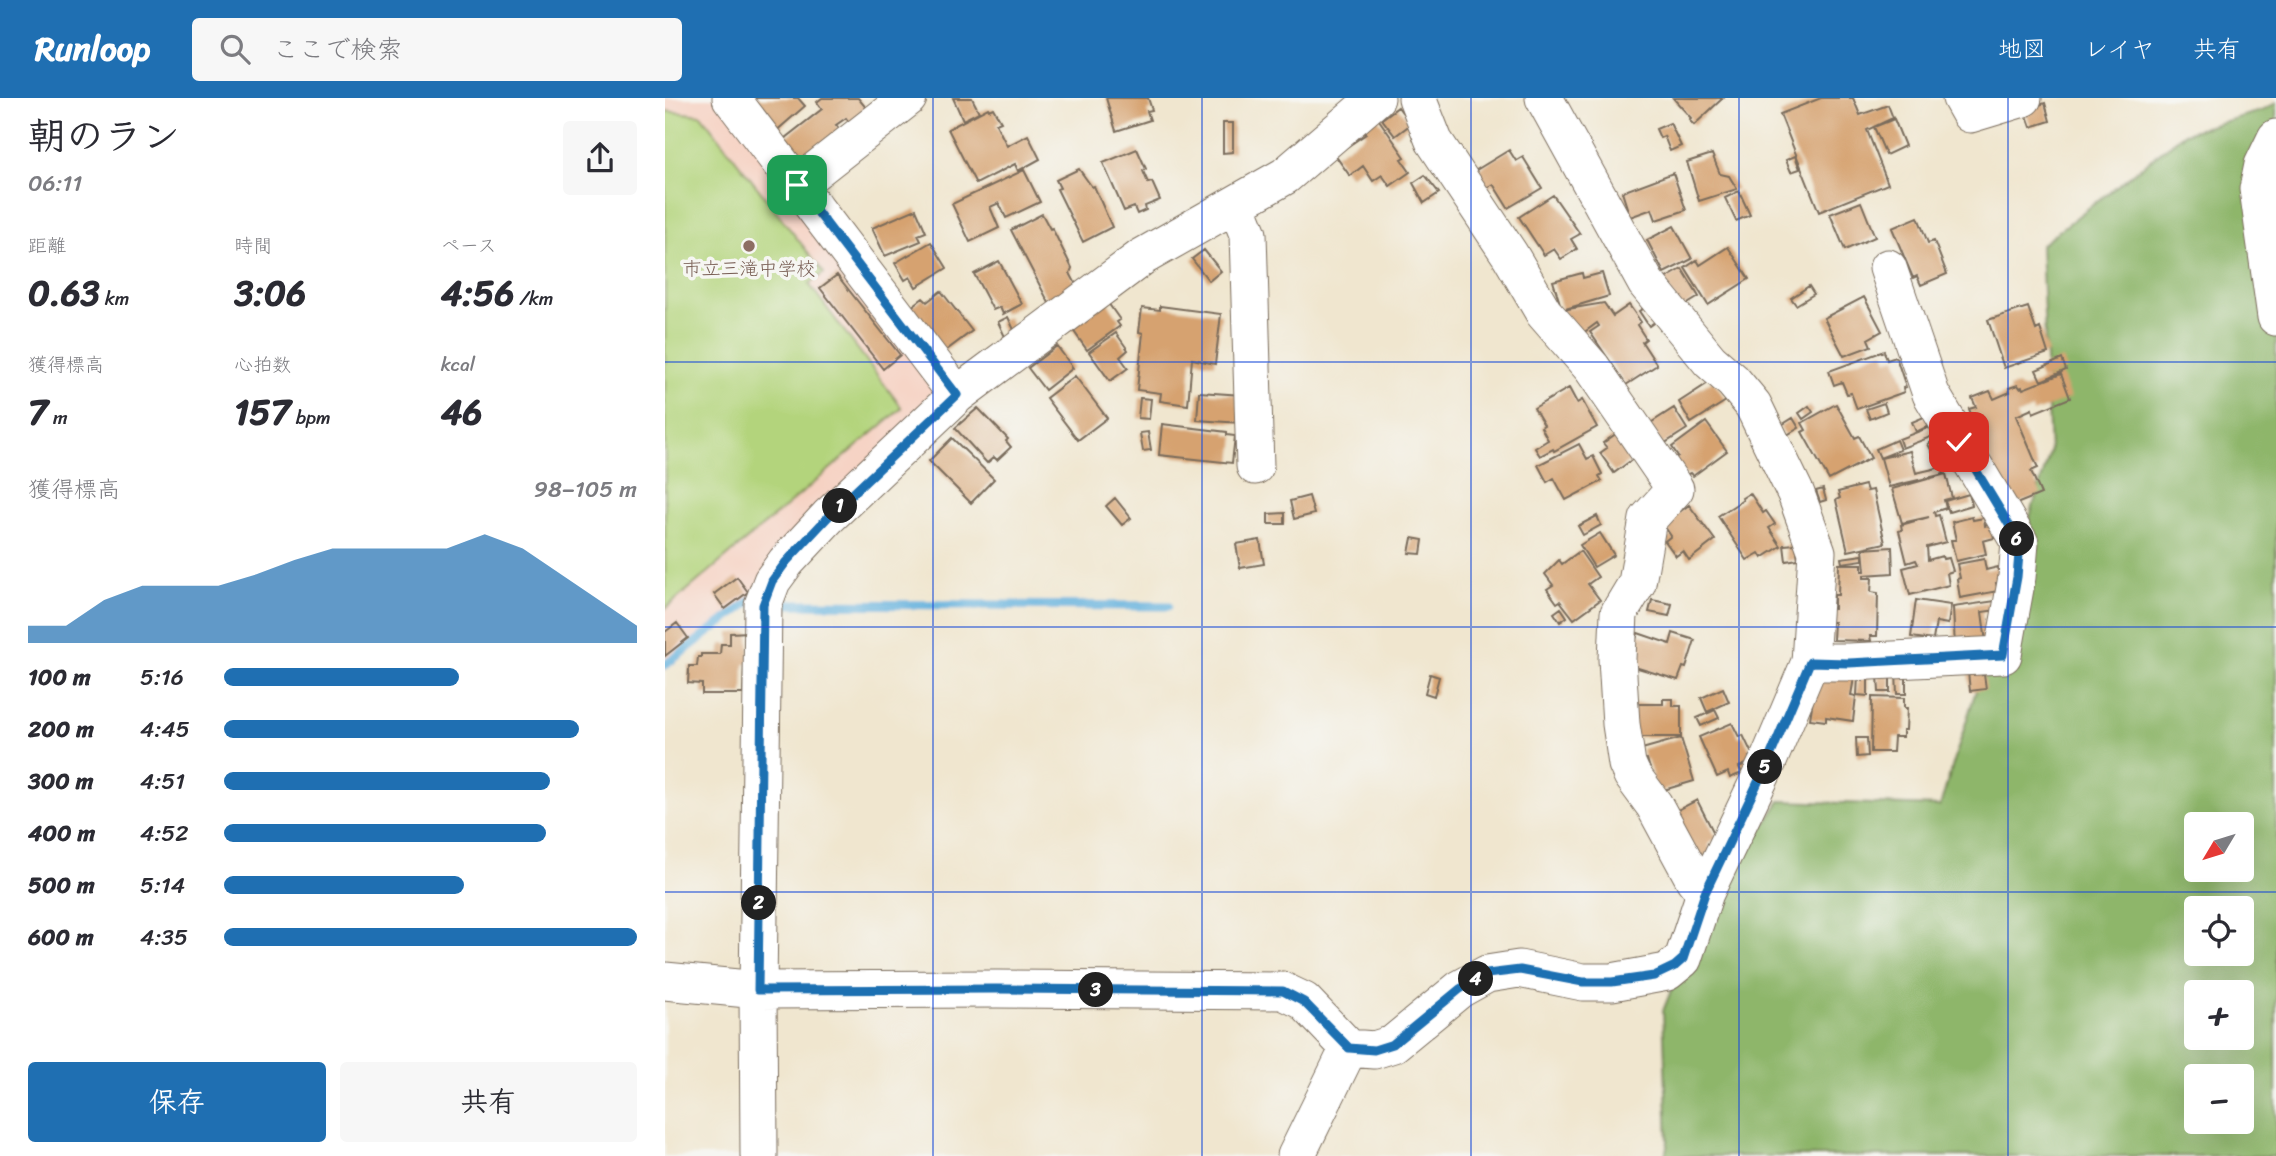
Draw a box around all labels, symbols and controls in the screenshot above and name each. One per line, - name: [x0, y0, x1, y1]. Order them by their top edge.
- search box: [192, 18, 682, 81]
- text: Runloop: [35, 20, 150, 78]
- text: ここで検索: [272, 26, 402, 72]
- text: 地図: [1998, 28, 2046, 70]
- text: レイヤ: [2084, 28, 2155, 70]
- text: 共有: [2193, 28, 2241, 70]
- icon: search: [216, 30, 254, 68]
- text: 朝のラン: [28, 103, 180, 170]
- button: share: [563, 121, 637, 195]
- pin: [767, 155, 827, 215]
- text: 06:11: [28, 163, 82, 204]
- icon: arrive: [778, 166, 816, 204]
- text: 距離: [28, 229, 66, 262]
- text: 時間: [234, 229, 272, 262]
- text: ペース: [441, 229, 497, 262]
- marker: 市立三滝中学校: [741, 238, 757, 254]
- place label: 市立三滝中学校: [682, 252, 816, 285]
- text: 0.63: [28, 262, 100, 324]
- text: 3:06: [234, 262, 306, 324]
- text: 4:56: [441, 262, 514, 324]
- text: km: [100, 282, 129, 315]
- text: /km: [514, 282, 553, 315]
- text: 獲得標高: [28, 348, 104, 381]
- text: 心拍数: [234, 348, 291, 381]
- text: kcal: [441, 348, 475, 381]
- text: 7: [28, 381, 48, 443]
- text: 157: [234, 381, 291, 443]
- text: 46: [441, 381, 482, 443]
- text: m: [48, 401, 68, 434]
- text: bpm: [291, 401, 331, 434]
- pin: [1929, 412, 1989, 472]
- icon: check: [1940, 423, 1978, 461]
- text: 獲得標高: [28, 469, 120, 510]
- text: 98–105 m: [534, 469, 637, 510]
- pin: 1: [823, 488, 857, 524]
- text: 1: [835, 489, 844, 522]
- pin: 6: [1999, 522, 2035, 556]
- text: 6: [2011, 522, 2022, 555]
- text: 100 m: [28, 657, 91, 698]
- text: 5:16: [140, 657, 184, 698]
- text: 200 m: [28, 709, 94, 750]
- text: 4:45: [140, 709, 190, 750]
- pin: 5: [1747, 750, 1783, 784]
- text: 5: [1759, 750, 1770, 783]
- text: 300 m: [28, 761, 93, 802]
- text: 4:51: [140, 761, 185, 802]
- north arrow: [2184, 812, 2254, 882]
- map controls: [2184, 812, 2254, 1134]
- text: 400 m: [28, 813, 95, 854]
- text: 4:52: [140, 813, 189, 854]
- text: 500 m: [28, 865, 95, 906]
- text: 5:14: [140, 865, 185, 906]
- pin: 2: [741, 886, 777, 920]
- text: 2: [753, 886, 764, 919]
- button: locate: [2184, 896, 2254, 966]
- text: 600 m: [28, 917, 94, 958]
- text: 4:35: [140, 917, 188, 958]
- pin: 4: [1459, 962, 1493, 996]
- text: 4: [1470, 962, 1481, 995]
- pin: 3: [1079, 972, 1113, 1008]
- text: 3: [1090, 973, 1101, 1006]
- button: +: [2184, 980, 2254, 1050]
- button: 保存: [28, 1062, 326, 1142]
- button: 共有: [340, 1062, 637, 1142]
- button: −: [2184, 1064, 2254, 1134]

